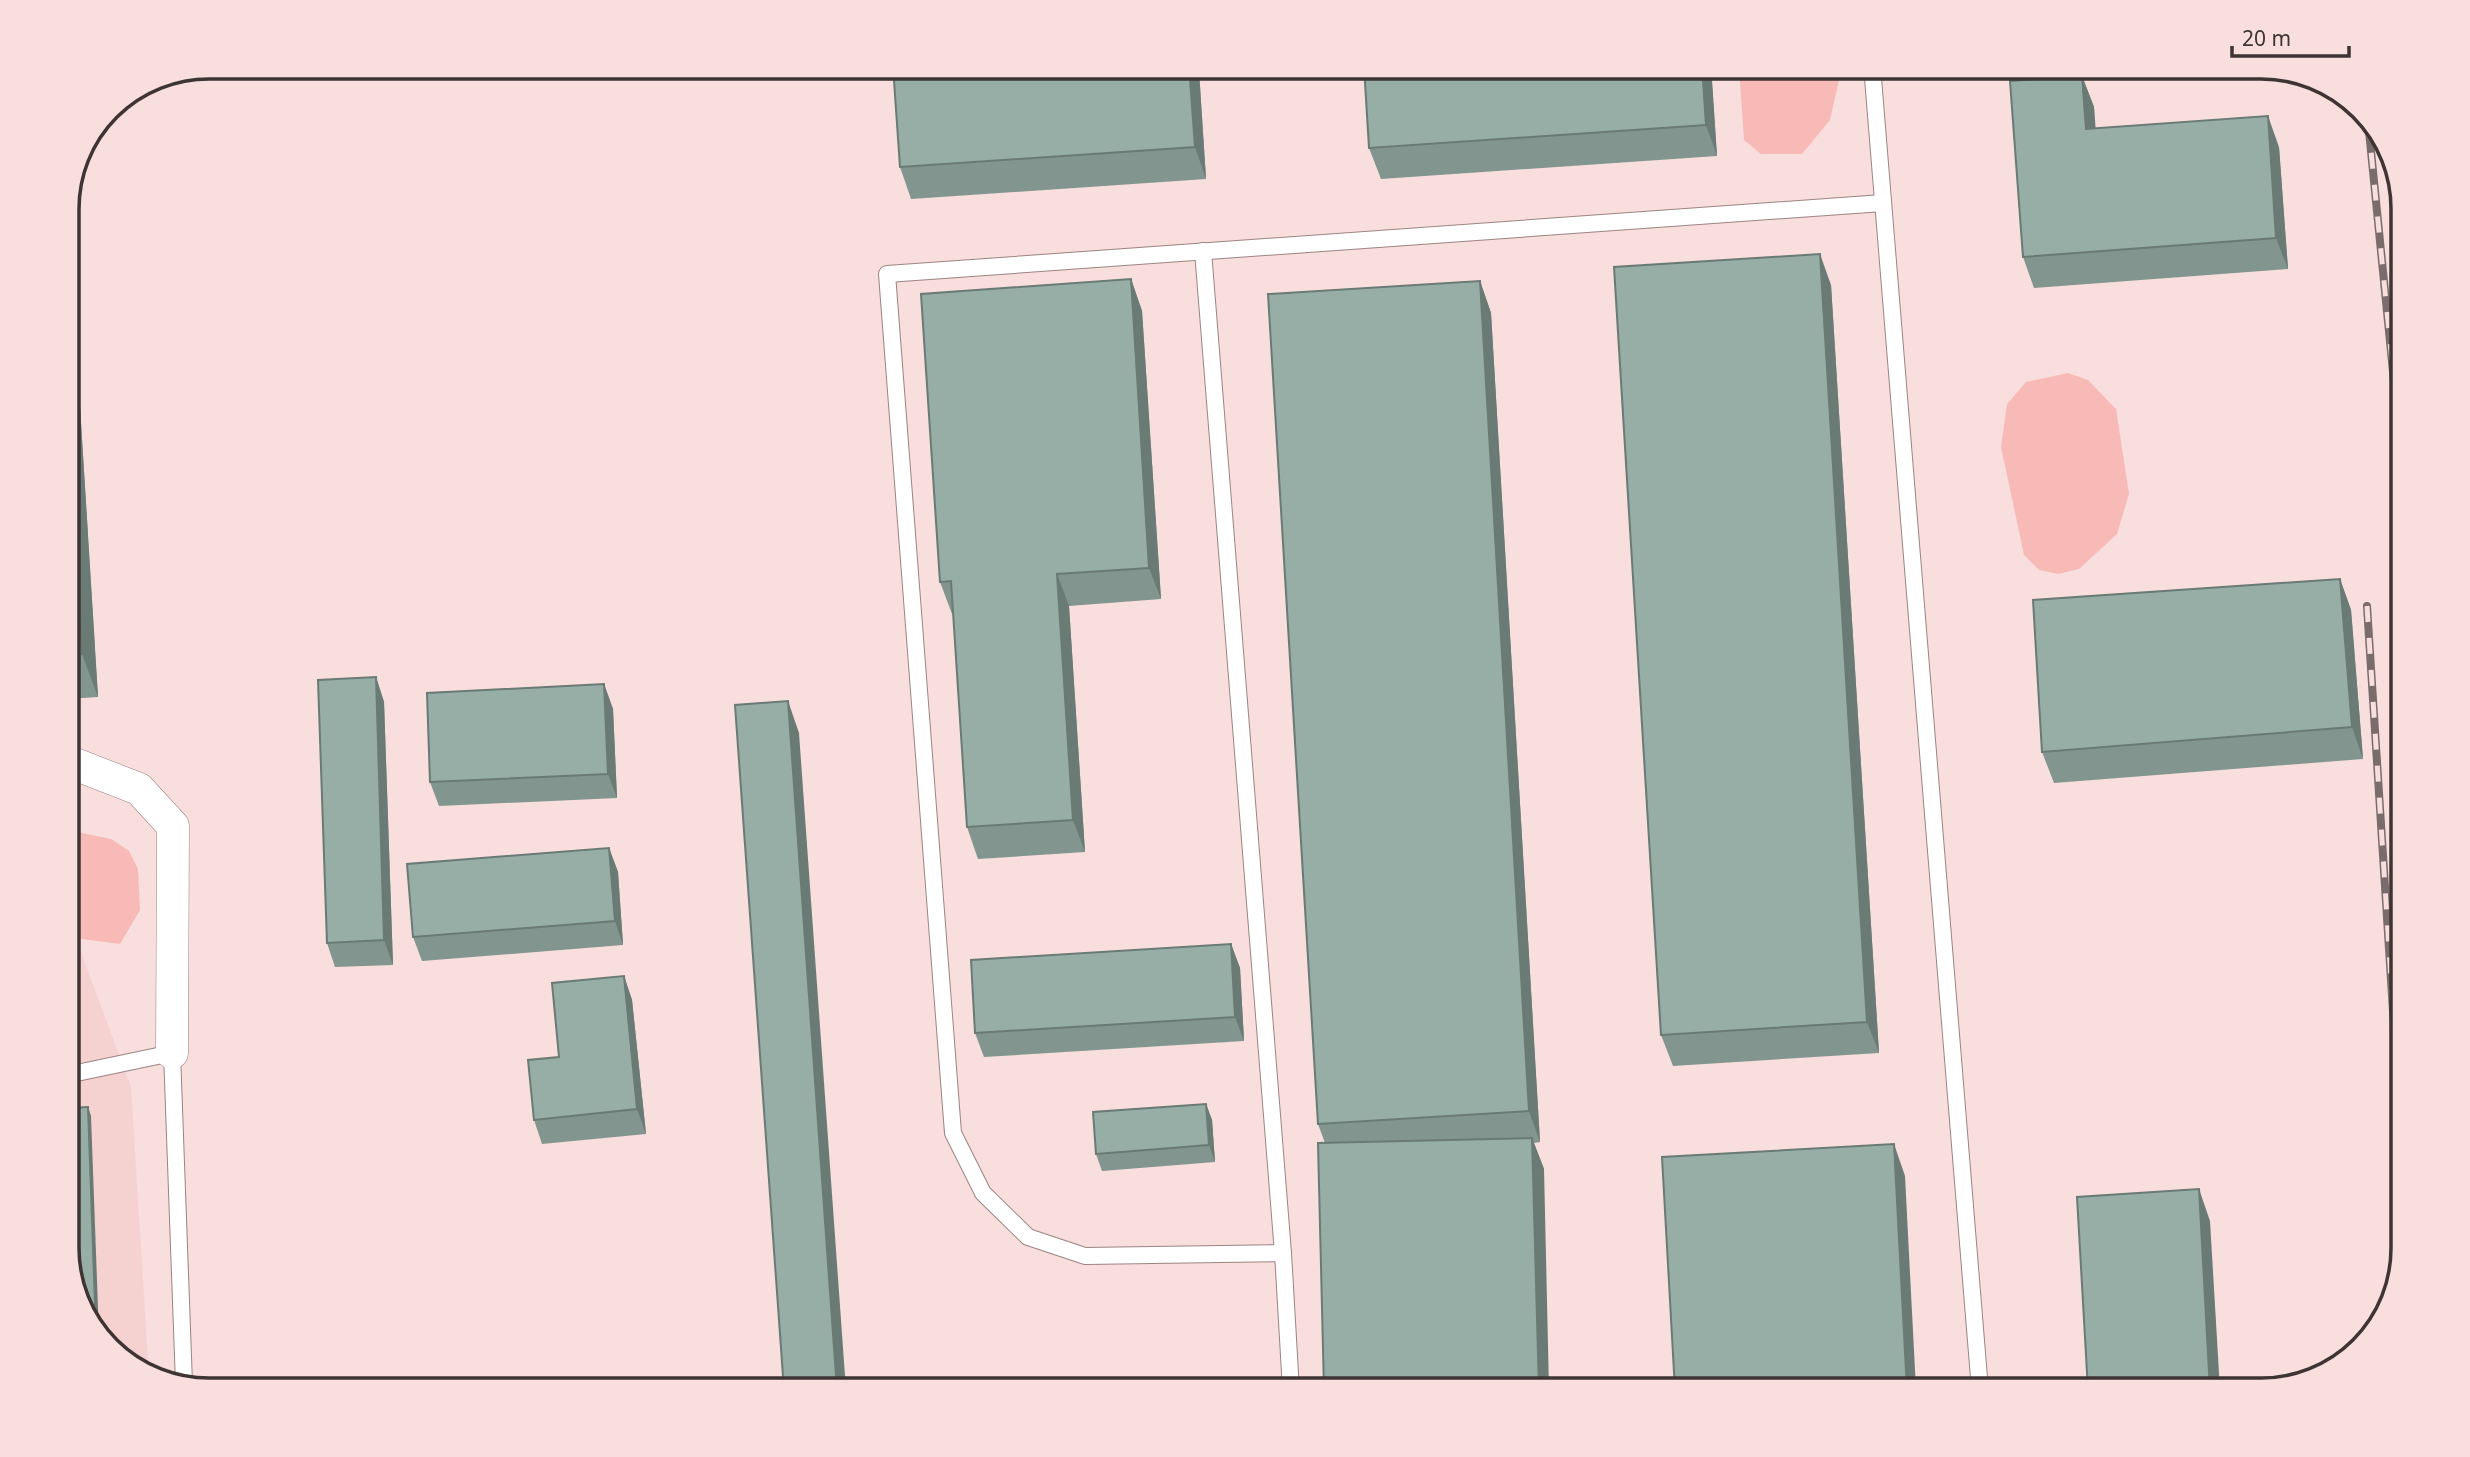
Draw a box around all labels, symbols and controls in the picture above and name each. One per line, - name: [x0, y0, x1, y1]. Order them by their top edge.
- scale bar: [2232, 14, 2349, 58]
- text: 20 m: [2242, 24, 2291, 52]

